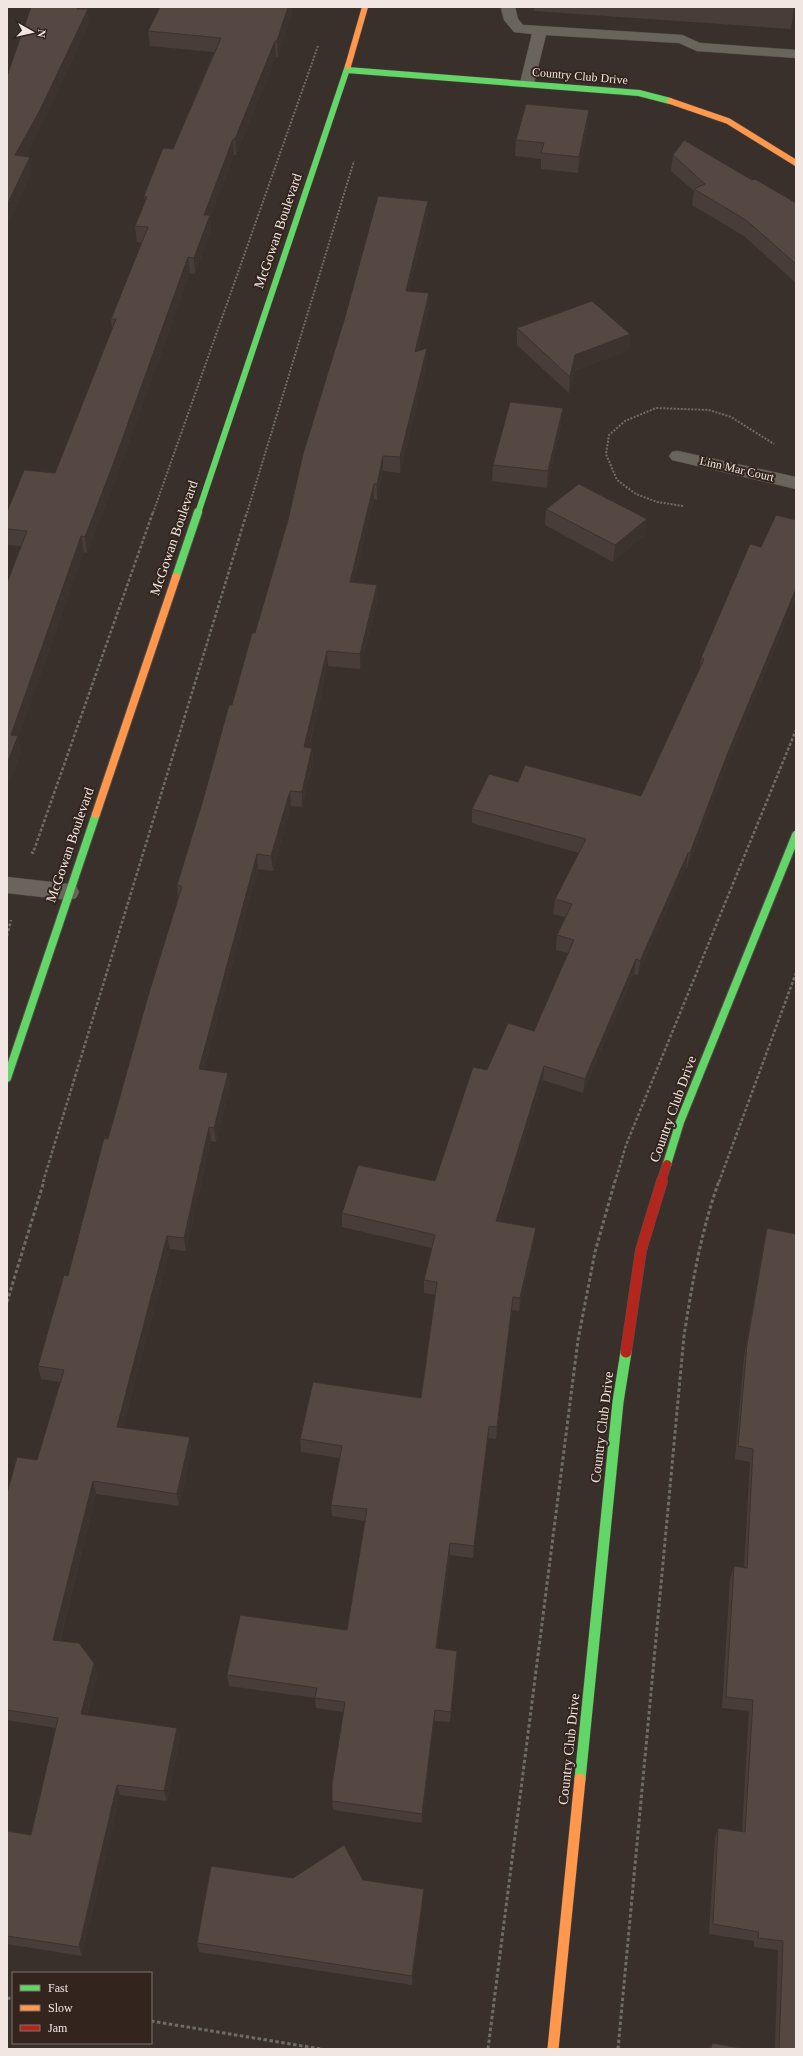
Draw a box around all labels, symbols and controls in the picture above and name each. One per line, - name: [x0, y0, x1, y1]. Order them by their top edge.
- north arrow: [12, 12, 52, 52]
- text: N: [35, 29, 48, 38]
- street label: Country Club Drive: [532, 65, 628, 87]
- street label: McGowan Boulevard: [251, 171, 305, 291]
- street label: Linn Mar Court: [698, 454, 776, 485]
- street label: McGowan Boulevard: [147, 478, 201, 598]
- street label: McGowan Boulevard: [43, 785, 97, 905]
- street label: Country Club Drive: [647, 1054, 699, 1164]
- street label: Country Club Drive: [588, 1371, 616, 1483]
- street label: Country Club Drive: [556, 1693, 582, 1805]
- legend: [12, 1972, 152, 2044]
- text: Fast: [48, 1981, 69, 1995]
- text: Slow: [48, 2001, 73, 2015]
- text: Jam: [48, 2021, 68, 2035]

